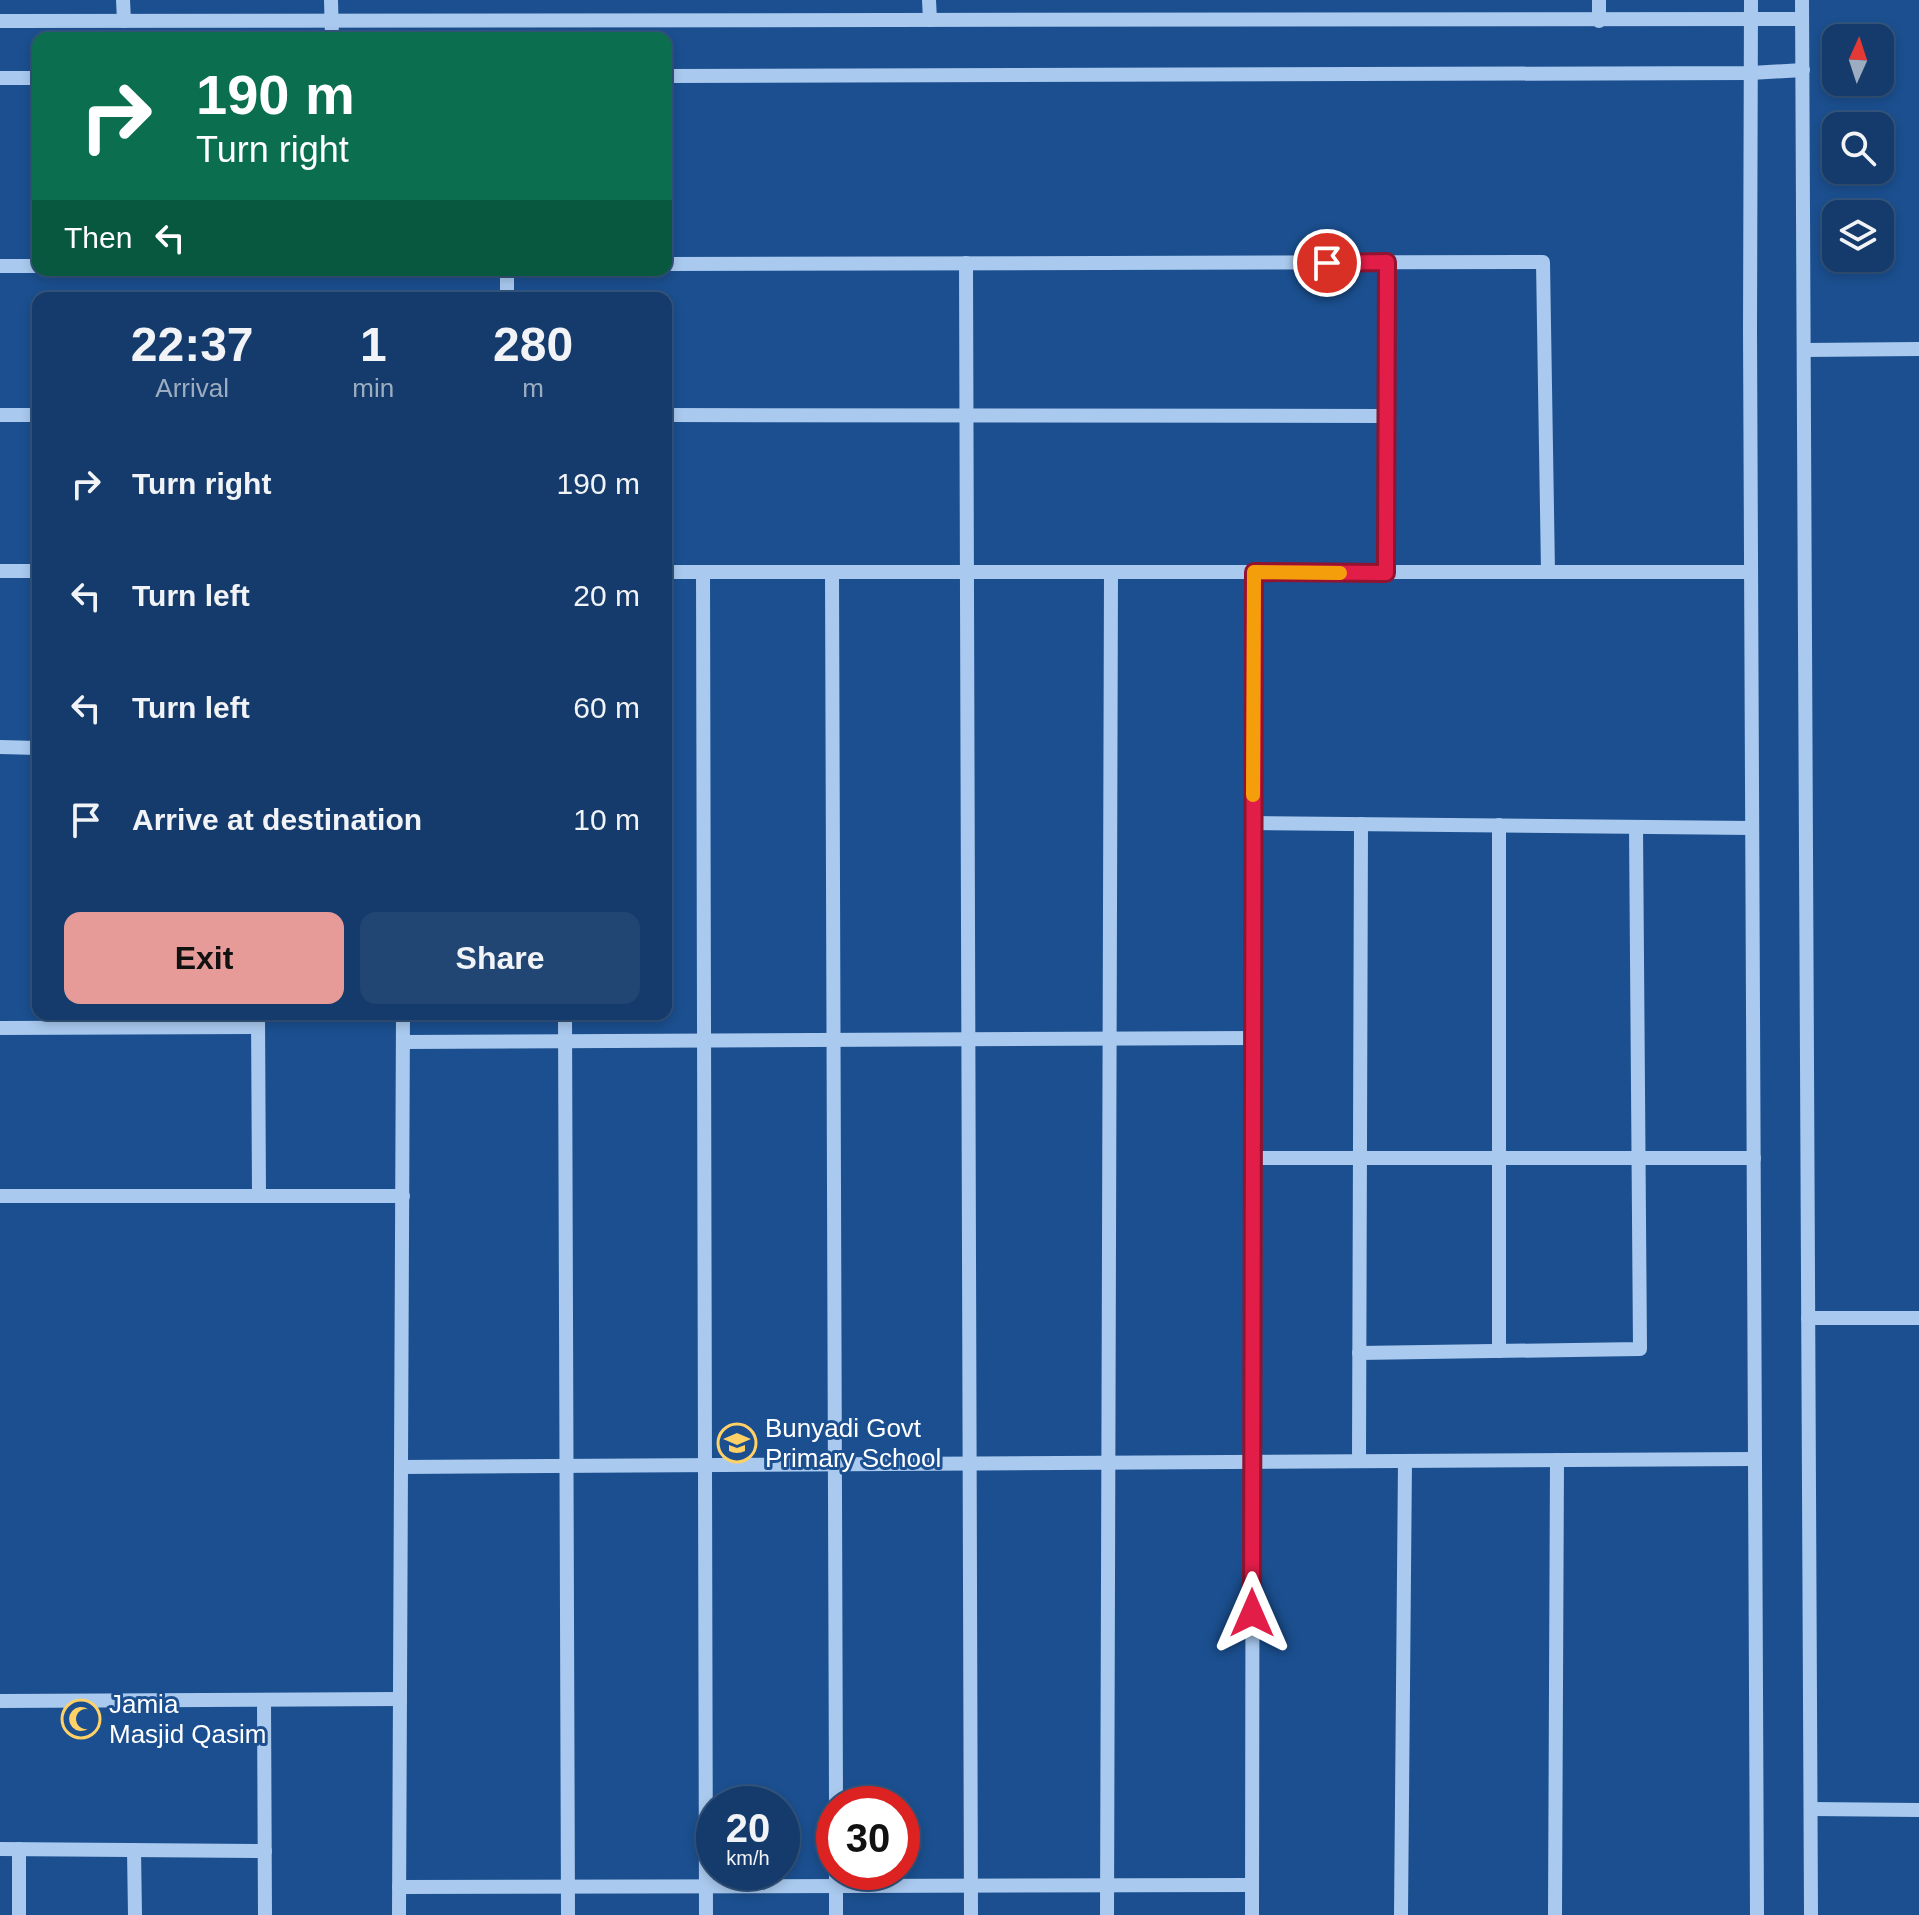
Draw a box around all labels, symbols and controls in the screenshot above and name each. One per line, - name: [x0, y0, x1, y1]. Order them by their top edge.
- north arrow: [1822, 24, 1894, 96]
- map controls: [1822, 24, 1894, 272]
- text: 190 m: [196, 63, 355, 126]
- icon: right: [64, 64, 168, 168]
- button: search: [1822, 112, 1894, 184]
- text: Turn right: [196, 129, 349, 170]
- button: layers: [1822, 200, 1894, 272]
- icon: left: [148, 216, 192, 260]
- text: Then: [64, 221, 132, 254]
- pin: [1293, 229, 1361, 297]
- icon: arrive: [1305, 241, 1349, 285]
- text: 22:37: [131, 318, 254, 371]
- text: 1: [360, 318, 387, 371]
- text: 280: [493, 318, 573, 371]
- text: Arrival: [155, 373, 229, 403]
- text: min: [352, 373, 394, 403]
- text: m: [522, 373, 544, 403]
- icon: right: [64, 462, 108, 506]
- text: Turn right: [132, 467, 271, 500]
- text: 190 m: [557, 467, 640, 500]
- icon: left: [64, 574, 108, 618]
- text: Turn left: [132, 579, 250, 612]
- text: 20 m: [573, 579, 640, 612]
- icon: left: [64, 686, 108, 730]
- text: Turn left: [132, 691, 250, 724]
- text: 60 m: [573, 691, 640, 724]
- icon: arrive: [64, 798, 108, 842]
- text: Arrive at destination: [132, 803, 422, 836]
- text: 10 m: [573, 803, 640, 836]
- button: Exit: [64, 912, 344, 1004]
- button: Share: [360, 912, 640, 1004]
- place label: Bunyadi Govt Primary School: [765, 1413, 941, 1473]
- school or university icon: Bunyadi Govt Primary School: [716, 1422, 758, 1464]
- position arrow: [1210, 1571, 1294, 1655]
- place label: Jamia Masjid Qasim: [109, 1689, 266, 1749]
- mosque icon: Jamia Masjid Qasim: [60, 1698, 102, 1740]
- speed limit sign: 30: [816, 1786, 920, 1890]
- text: 20: [726, 1806, 770, 1850]
- text: km/h: [726, 1847, 770, 1869]

